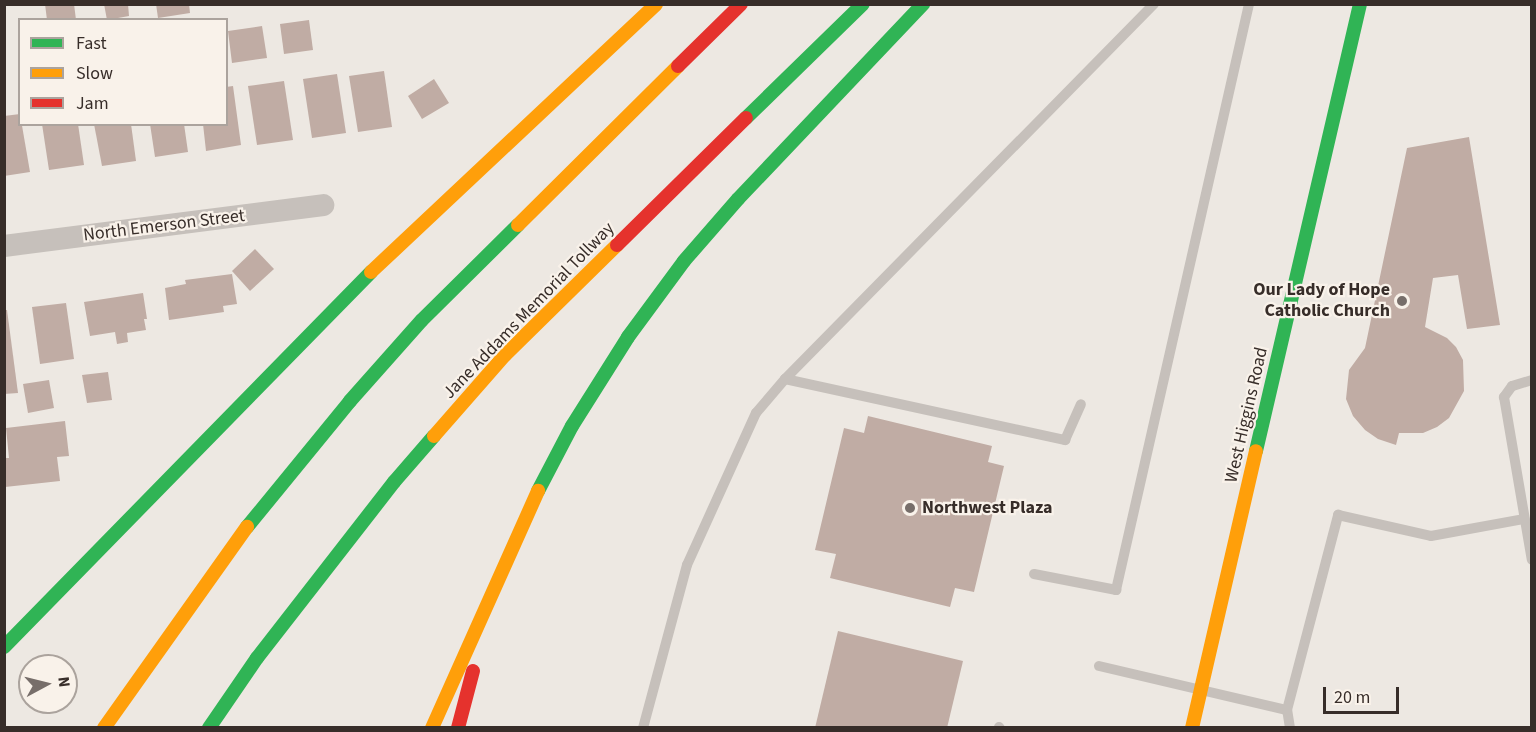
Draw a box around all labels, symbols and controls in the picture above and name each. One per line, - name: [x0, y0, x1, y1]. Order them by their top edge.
- legend: [18, 18, 228, 126]
- text: Fast: [76, 31, 107, 56]
- text: Slow: [76, 61, 113, 86]
- text: Jam: [76, 91, 109, 116]
- street label: North Emerson Street: [82, 205, 246, 247]
- street label: Jane Addams Memorial Tollway: [439, 218, 619, 404]
- place label: Our Lady of Hope Catholic Church: [1253, 280, 1390, 322]
- marker: Our Lady of Hope Catholic Church: [1395, 294, 1409, 308]
- street label: West Higgins Road: [1221, 345, 1273, 485]
- place label: Northwest Plaza: [922, 497, 1052, 519]
- marker: Northwest Plaza: [903, 501, 917, 515]
- north arrow: [18, 654, 78, 714]
- text: N: [52, 675, 75, 689]
- scale bar: [1326, 675, 1402, 713]
- text: 20 m: [1334, 685, 1370, 710]

